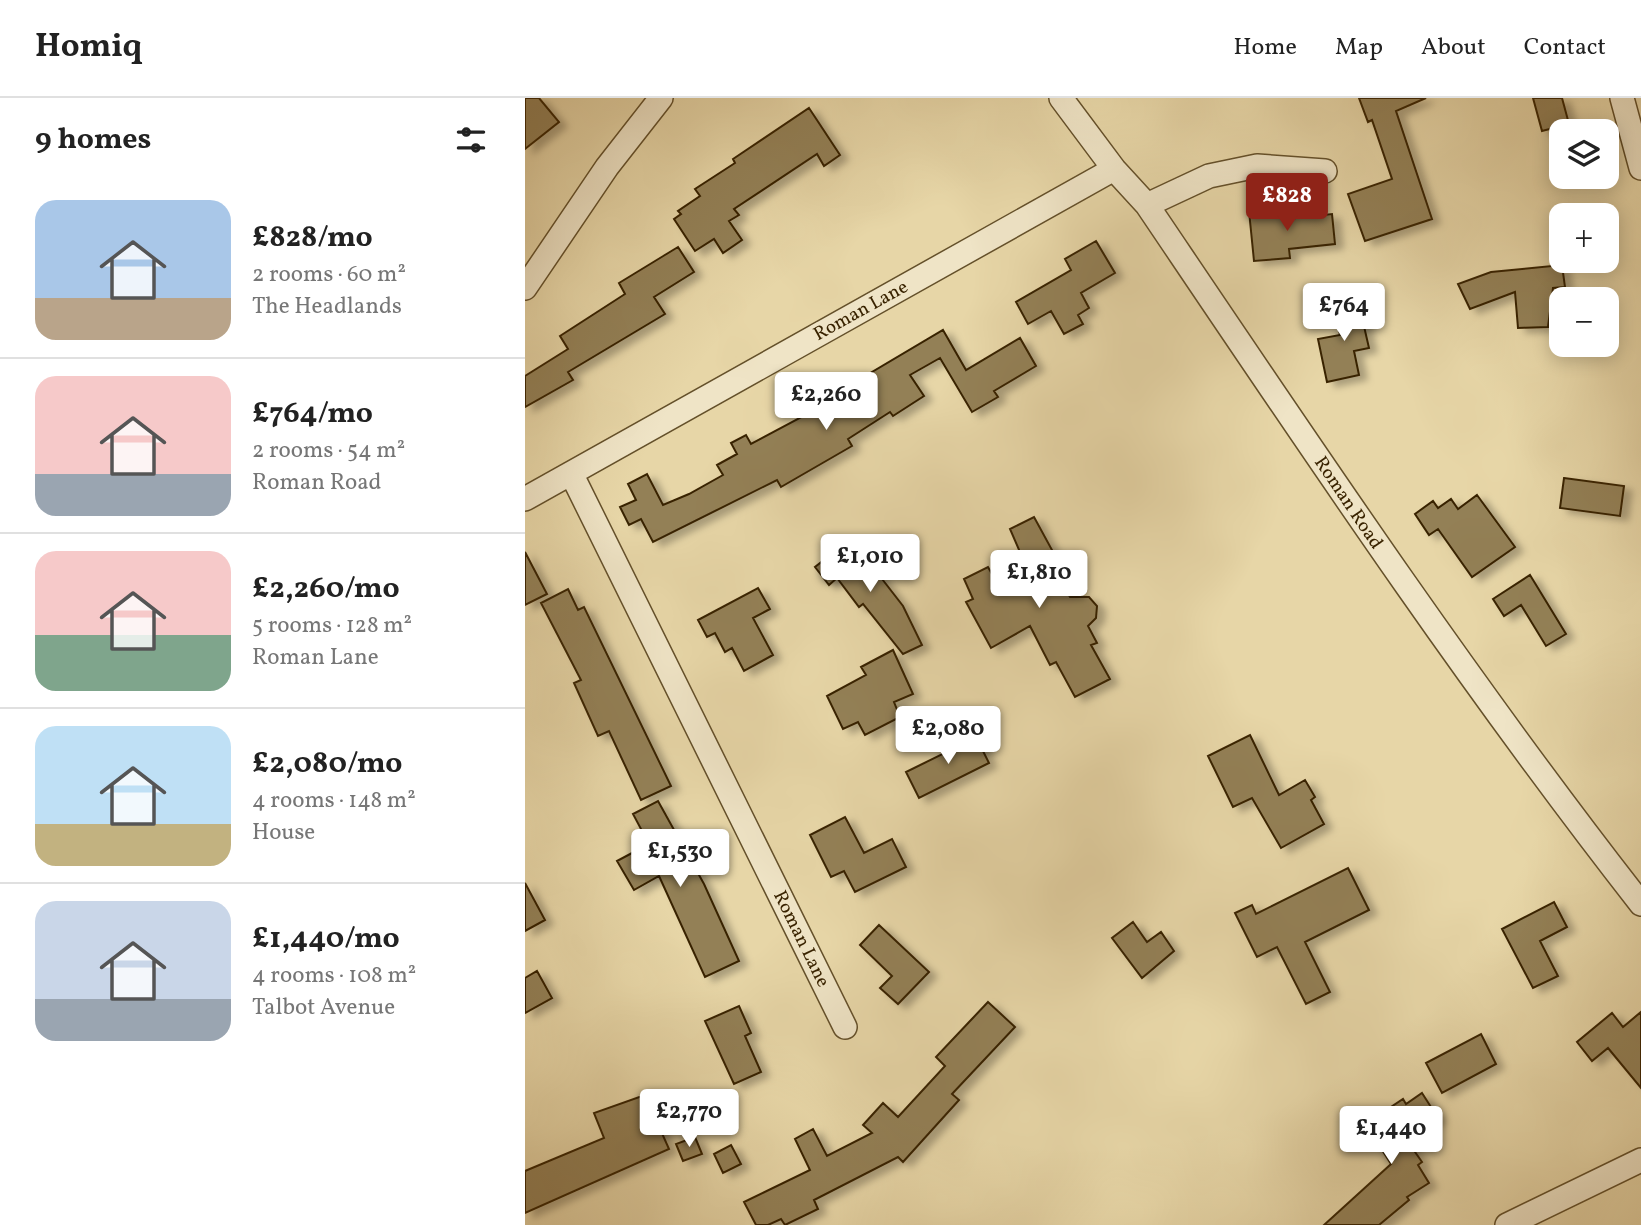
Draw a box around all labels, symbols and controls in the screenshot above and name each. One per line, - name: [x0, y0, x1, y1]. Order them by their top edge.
- text: Homiq: [35, 25, 142, 71]
- text: Home: [1233, 31, 1297, 65]
- text: Map: [1335, 31, 1383, 65]
- text: About: [1421, 31, 1486, 65]
- text: Contact: [1524, 31, 1606, 65]
- text: 9 homes: [35, 119, 151, 161]
- map controls: [1549, 119, 1619, 357]
- button: layers: [1549, 119, 1619, 189]
- icon: filters: [452, 121, 490, 159]
- pin: £828: [1246, 174, 1328, 233]
- text: £828: [1262, 180, 1312, 212]
- button: +: [1549, 203, 1619, 273]
- text: £828/mo: [252, 217, 373, 259]
- icon: home: [91, 228, 175, 312]
- text: 2 rooms · 60 m²: [252, 259, 406, 291]
- street label: Roman Lane: [809, 274, 913, 348]
- pin: £764: [1303, 284, 1385, 343]
- button: −: [1549, 287, 1619, 357]
- text: £764: [1319, 290, 1369, 322]
- text: The Headlands: [252, 291, 402, 323]
- pin: £2,260: [769, 372, 883, 432]
- text: £2,260: [791, 379, 861, 411]
- text: £764/mo: [252, 393, 373, 435]
- icon: home: [91, 404, 175, 488]
- text: 2 rooms · 54 m²: [252, 435, 405, 467]
- street label: Roman Road: [1307, 451, 1389, 555]
- text: Roman Road: [252, 467, 382, 499]
- pin: £1,010: [813, 534, 927, 594]
- text: £1,010: [837, 541, 903, 573]
- pin: £1,810: [982, 550, 1096, 610]
- text: £1,810: [1006, 557, 1072, 589]
- text: £2,260/mo: [252, 568, 400, 610]
- icon: home: [91, 579, 175, 663]
- text: 5 rooms · 128 m²: [252, 610, 412, 642]
- text: Roman Lane: [252, 642, 379, 674]
- pin: £2,080: [891, 706, 1005, 766]
- text: £2,080: [912, 713, 984, 745]
- text: £2,080/mo: [252, 743, 402, 785]
- icon: home: [91, 754, 175, 838]
- text: 4 rooms · 148 m²: [252, 785, 416, 817]
- text: House: [252, 817, 315, 849]
- pin: £1,530: [623, 830, 737, 889]
- text: £1,530: [647, 836, 713, 868]
- street label: Roman Lane: [766, 886, 836, 992]
- text: £1,440/mo: [252, 918, 400, 960]
- icon: home: [91, 929, 175, 1013]
- text: 4 rooms · 108 m²: [252, 960, 416, 992]
- text: Talbot Avenue: [252, 992, 395, 1024]
- pin: £2,770: [632, 1090, 746, 1149]
- text: £2,770: [656, 1096, 722, 1128]
- pin: £1,440: [1334, 1107, 1448, 1166]
- text: £1,440: [1356, 1113, 1426, 1145]

